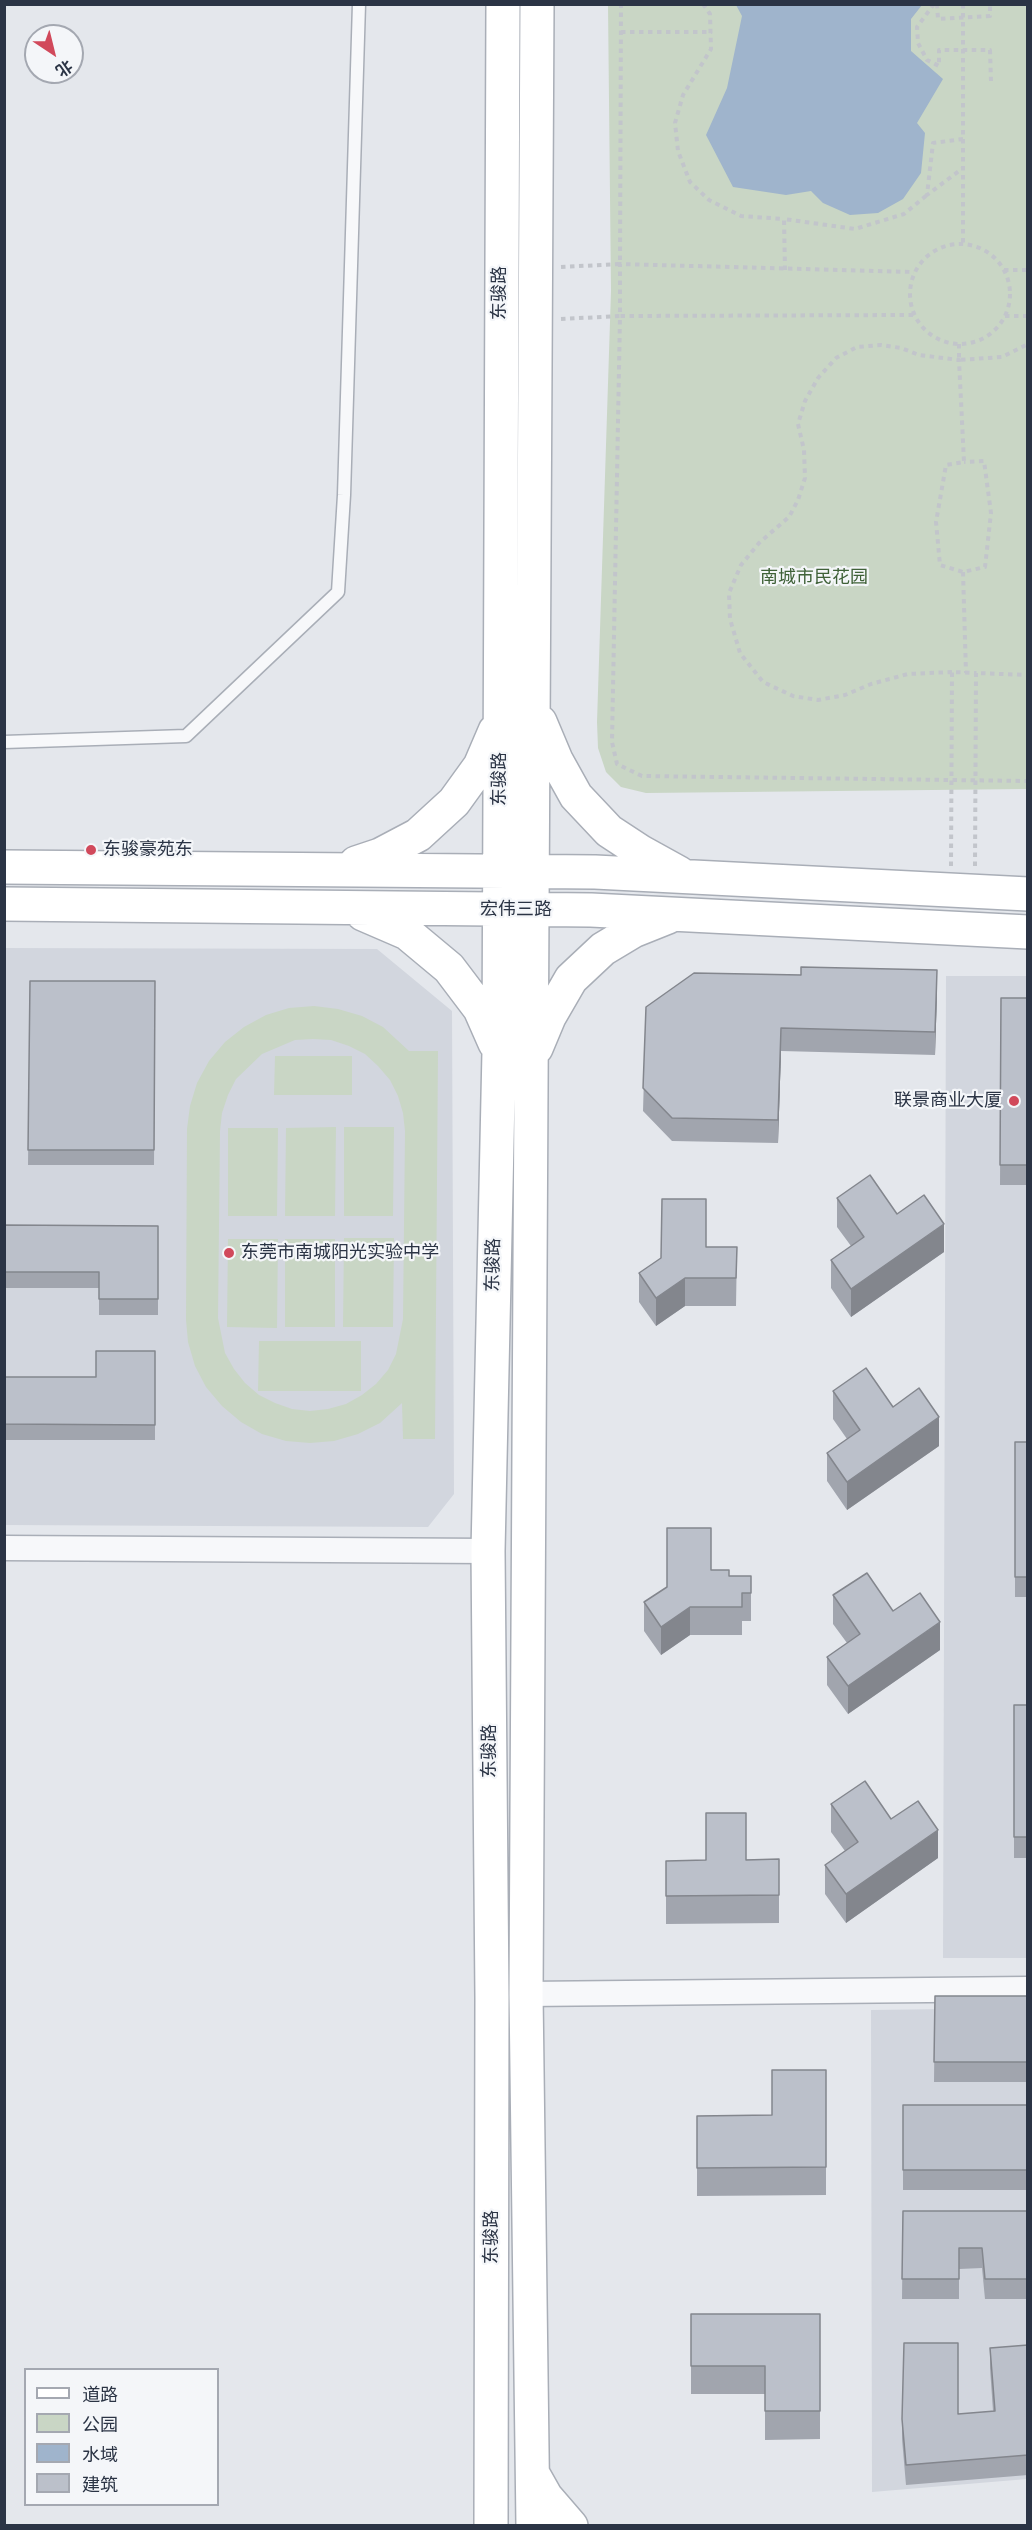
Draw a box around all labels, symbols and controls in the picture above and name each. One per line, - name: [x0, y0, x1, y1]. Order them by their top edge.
- north arrow: [24, 24, 84, 84]
- text: 北: [51, 55, 75, 80]
- street label: 东骏路: [489, 266, 511, 320]
- park label: 南城市民花园: [760, 567, 868, 589]
- street label: 东骏路: [489, 752, 511, 806]
- place label: 东骏豪苑东: [103, 839, 193, 861]
- marker: 东骏豪苑东: [84, 843, 98, 857]
- street label: 宏伟三路: [480, 899, 552, 921]
- place label: 联景商业大厦: [894, 1090, 1002, 1112]
- marker: 联景商业大厦: [1007, 1094, 1021, 1108]
- street label: 东骏路: [483, 1238, 505, 1292]
- place label: 东莞市南城阳光实验中学: [241, 1242, 439, 1264]
- marker: 东莞市南城阳光实验中学: [222, 1246, 236, 1260]
- street label: 东骏路: [479, 1724, 501, 1778]
- street label: 东骏路: [481, 2210, 503, 2264]
- legend: [24, 2368, 219, 2506]
- text: 道路: [82, 2385, 118, 2406]
- text: 公园: [82, 2415, 118, 2436]
- text: 水域: [82, 2445, 118, 2466]
- text: 建筑: [82, 2475, 118, 2496]

